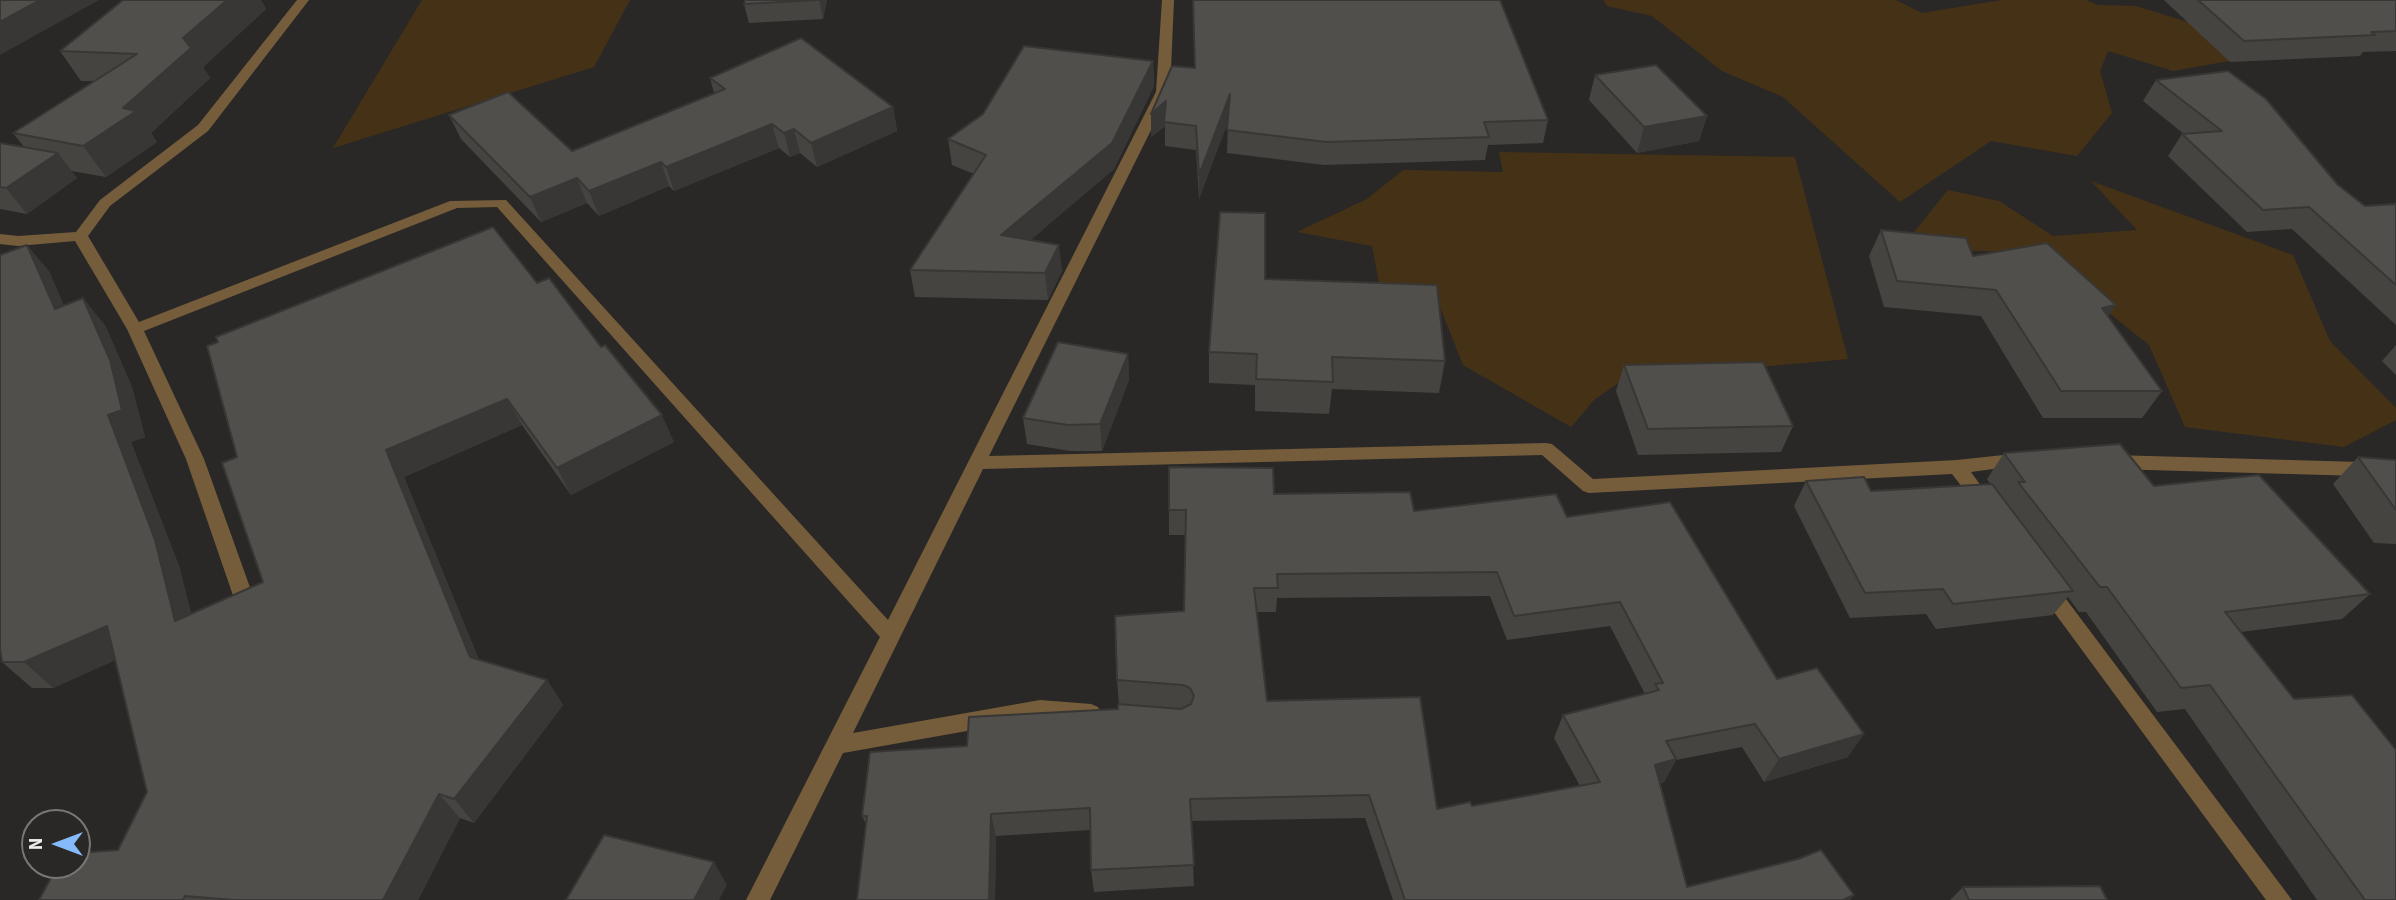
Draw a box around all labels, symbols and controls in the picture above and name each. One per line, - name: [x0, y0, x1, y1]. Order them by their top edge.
- north arrow: [21, 809, 91, 879]
- text: N: [23, 838, 50, 850]

